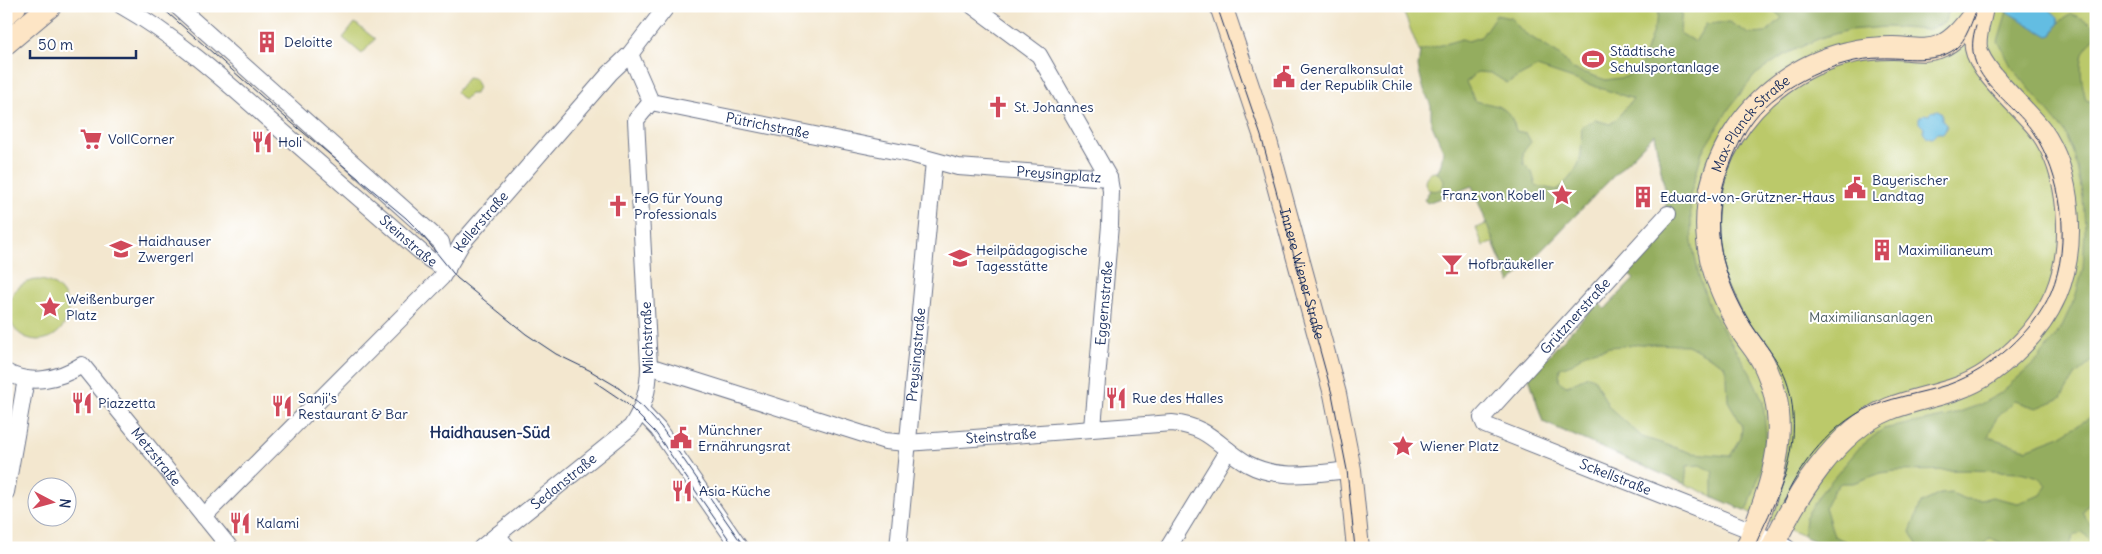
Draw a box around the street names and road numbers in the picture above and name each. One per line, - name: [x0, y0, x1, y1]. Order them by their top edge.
- street label: Max-Planck-Straße: [1707, 71, 1793, 175]
- street label: Pütrichstraße: [724, 108, 811, 143]
- street label: Preysingplatz: [1016, 162, 1102, 186]
- street label: Kellerstraße: [449, 187, 512, 256]
- street label: Innere Wiener Straße: [1276, 206, 1329, 341]
- street label: Steinstraße: [376, 211, 441, 271]
- street label: Eggernstraße: [1091, 260, 1117, 346]
- street label: Grütznerstraße: [1536, 274, 1614, 358]
- street label: Milchstraße: [637, 301, 657, 375]
- street label: Preysingstraße: [903, 307, 929, 403]
- street label: Metzstraße: [127, 424, 185, 490]
- street label: Steinstraße: [965, 424, 1037, 448]
- street label: Sedanstraße: [527, 449, 600, 513]
- street label: Sckellstraße: [1577, 454, 1654, 499]

